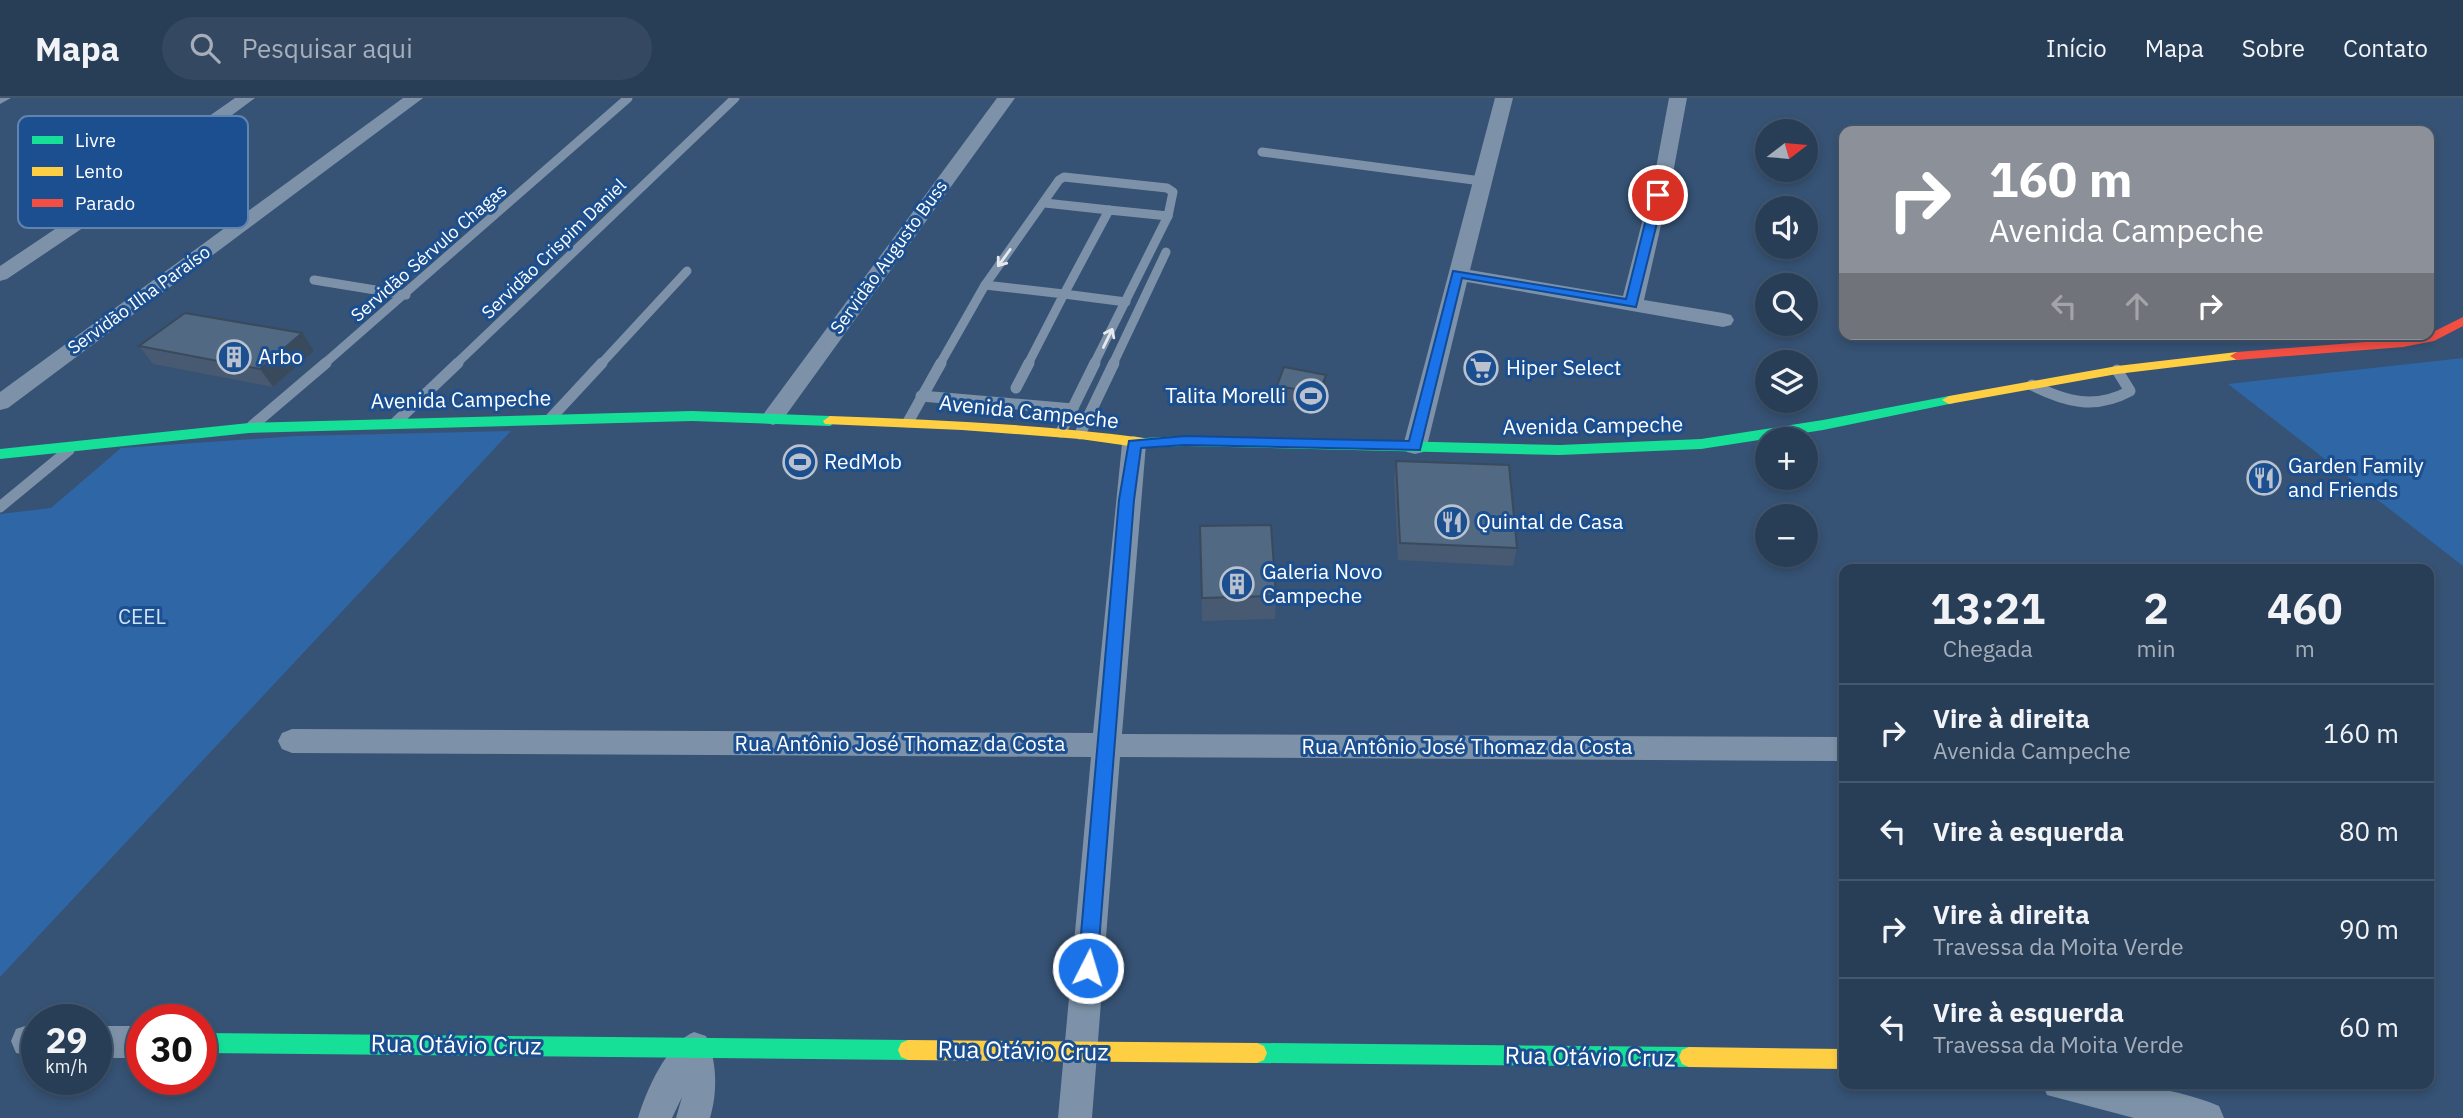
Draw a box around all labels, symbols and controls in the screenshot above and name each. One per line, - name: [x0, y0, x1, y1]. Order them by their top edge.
- search box: [162, 17, 652, 80]
- text: Mapa: [35, 27, 120, 70]
- icon: search: [186, 29, 224, 67]
- text: Pesquisar aqui: [242, 31, 413, 65]
- text: Início: [2046, 32, 2107, 64]
- text: Mapa: [2145, 32, 2204, 64]
- text: Sobre: [2242, 32, 2305, 64]
- text: Contato: [2343, 32, 2428, 64]
- legend: [18, 116, 248, 228]
- north arrow: [1755, 119, 1818, 182]
- map controls: [1755, 119, 1818, 567]
- text: Livre: [75, 128, 116, 152]
- text: 160 m: [1989, 147, 2133, 210]
- icon: right: [1874, 154, 1965, 245]
- text: Lento: [75, 159, 123, 183]
- pin: [1628, 165, 1688, 225]
- street label: Servidão Crispim Daniel: [477, 174, 631, 324]
- street label: Servidão Augusto Buss: [825, 175, 952, 338]
- icon: arrive: [1639, 176, 1677, 214]
- street label: Servidão Sérvulo Chagas: [346, 179, 511, 327]
- text: Parado: [75, 191, 135, 215]
- button: sound: [1755, 196, 1818, 259]
- text: Avenida Campeche: [1989, 209, 2264, 251]
- street label: Servidão Ilha Paraíso: [63, 240, 215, 359]
- one-way arrow: [997, 248, 1012, 267]
- button: search: [1755, 273, 1818, 336]
- icon: left: [2045, 287, 2083, 325]
- icon: ahead: [2118, 287, 2156, 325]
- icon: right: [2191, 287, 2229, 325]
- one-way arrow: [1101, 328, 1115, 349]
- building icon: Arbo: [215, 338, 253, 376]
- place label: Arbo: [258, 342, 303, 370]
- supermarket icon: Hiper Select: [1462, 349, 1500, 387]
- button: layers: [1755, 350, 1818, 413]
- place label: Hiper Select: [1506, 353, 1621, 381]
- sports icon: Talita Morelli: [1292, 377, 1330, 415]
- place label: Talita Morelli: [1165, 381, 1286, 409]
- street label: Avenida Campeche: [370, 383, 552, 415]
- street label: Avenida Campeche: [938, 388, 1120, 434]
- street label: Avenida Campeche: [1502, 409, 1684, 441]
- button: +: [1755, 427, 1818, 490]
- sports icon: RedMob: [781, 443, 819, 481]
- place label: RedMob: [824, 447, 902, 475]
- place label: Garden Family and Friends: [2288, 451, 2424, 503]
- restaurant icon: Garden Family and Friends: [2245, 459, 2283, 497]
- restaurant icon: Quintal de Casa: [1433, 503, 1471, 541]
- button: −: [1755, 504, 1818, 567]
- place label: Quintal de Casa: [1476, 507, 1624, 535]
- place label: Galeria Novo Campeche: [1262, 557, 1383, 609]
- building icon: Galeria Novo Campeche: [1218, 565, 1256, 603]
- text: 13:21: [1930, 581, 2045, 636]
- text: 2: [2143, 581, 2169, 636]
- text: 460: [2267, 581, 2343, 636]
- park label: CEEL: [118, 602, 166, 630]
- text: Chegada: [1943, 633, 2033, 663]
- text: min: [2137, 633, 2175, 663]
- text: m: [2295, 633, 2315, 663]
- text: Vire à direita: [1933, 701, 2090, 735]
- icon: right: [1874, 714, 1912, 752]
- text: 160 m: [2323, 716, 2399, 750]
- street label: Rua Antônio José Thomaz da Costa: [735, 729, 1065, 757]
- street label: Rua Antônio José Thomaz da Costa: [1302, 732, 1632, 760]
- text: Avenida Campeche: [1933, 735, 2131, 765]
- icon: left: [1874, 812, 1912, 850]
- text: Vire à esquerda: [1933, 814, 2124, 848]
- text: 80 m: [2339, 814, 2399, 848]
- text: Vire à direita: [1933, 897, 2090, 931]
- icon: right: [1874, 910, 1912, 948]
- text: 90 m: [2339, 912, 2399, 946]
- position arrow: [1051, 931, 1125, 1005]
- text: Travessa da Moita Verde: [1933, 931, 2184, 961]
- text: Vire à esquerda: [1933, 995, 2124, 1029]
- speed limit sign: 30: [126, 1004, 217, 1095]
- icon: left: [1874, 1008, 1912, 1046]
- text: 60 m: [2339, 1010, 2399, 1044]
- text: 29: [45, 1017, 88, 1063]
- street label: Rua Otávio Cruz: [370, 1027, 542, 1061]
- text: Travessa da Moita Verde: [1933, 1029, 2184, 1059]
- street label: Rua Otávio Cruz: [937, 1033, 1109, 1067]
- street label: Rua Otávio Cruz: [1504, 1039, 1676, 1073]
- text: km/h: [45, 1055, 88, 1078]

